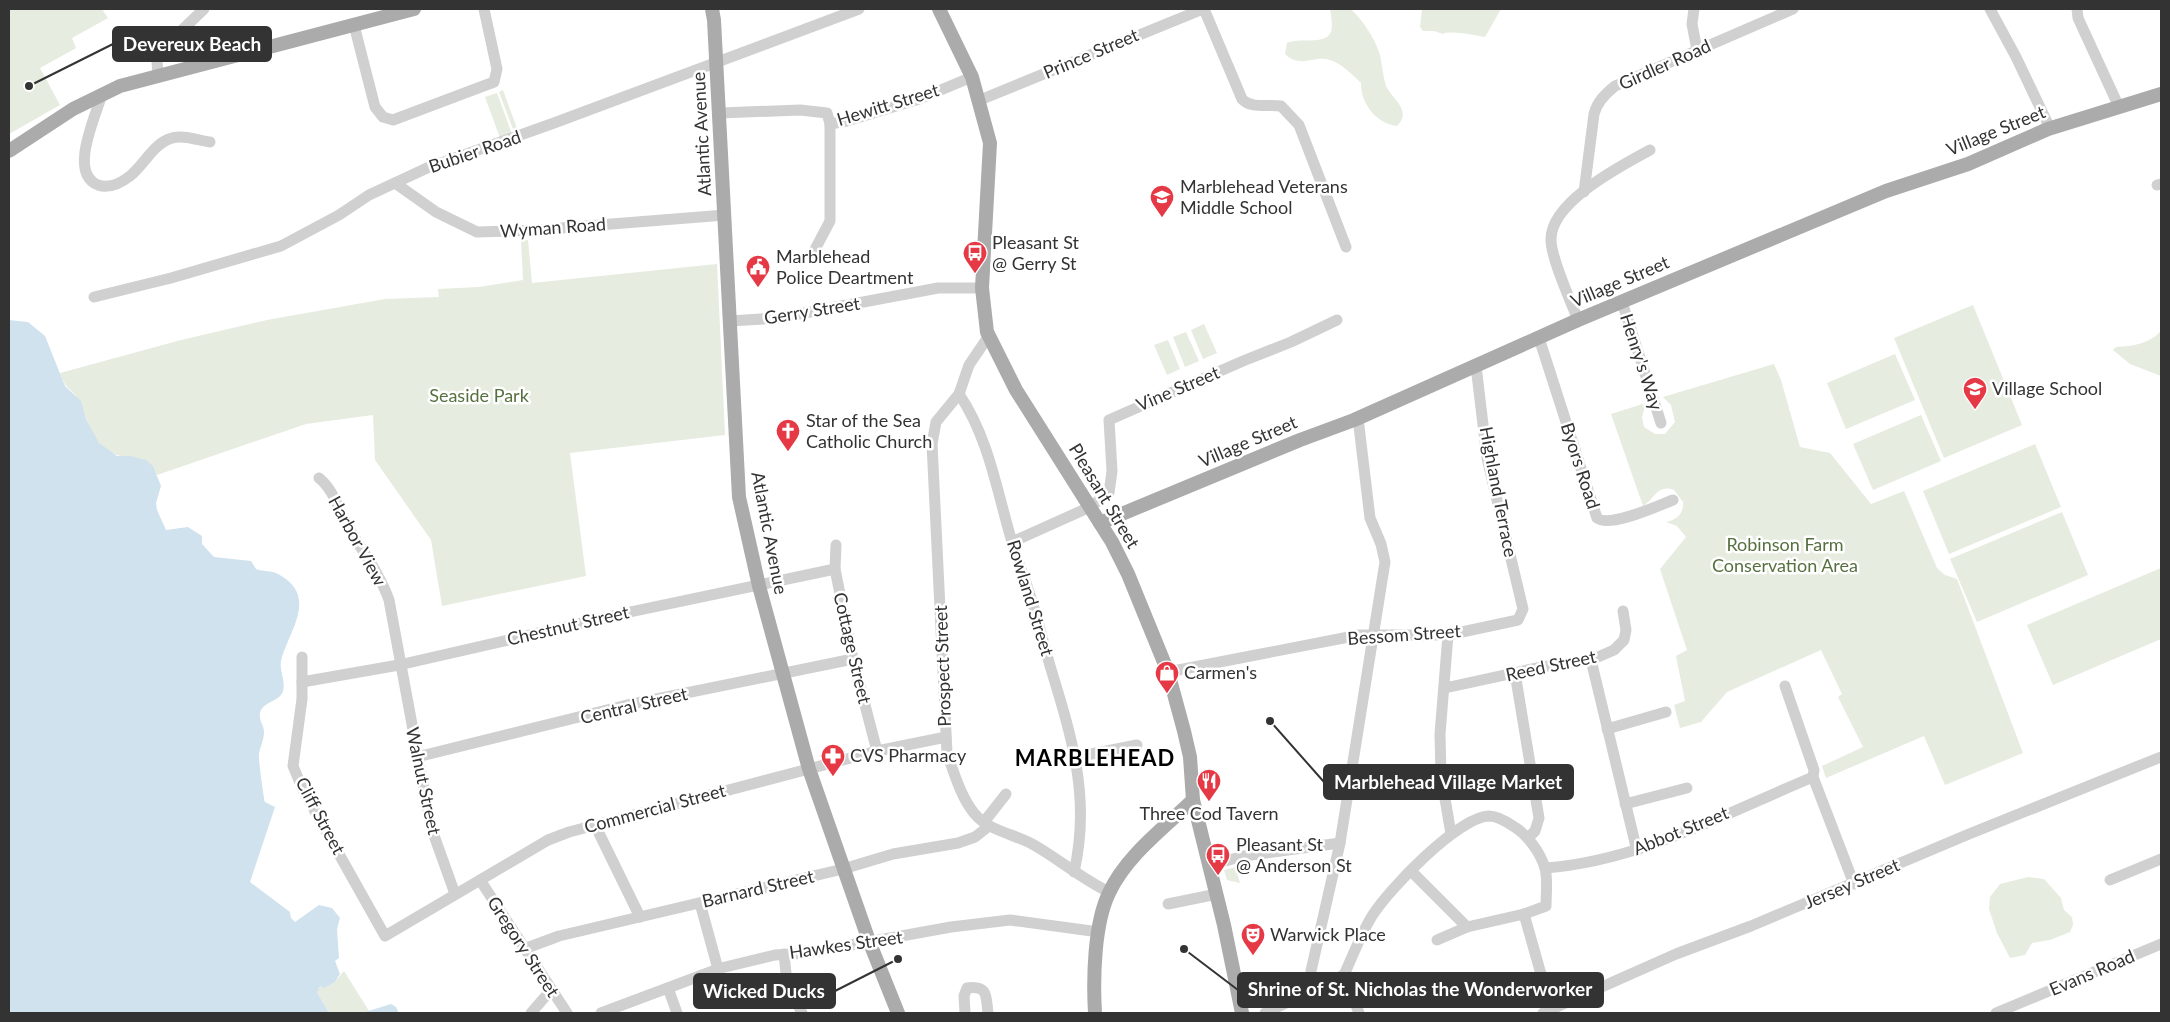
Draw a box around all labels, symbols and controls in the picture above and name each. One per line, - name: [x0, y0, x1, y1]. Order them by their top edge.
- street label: Prince Street: [1040, 23, 1142, 83]
- callout: Devereux Beach: [113, 27, 271, 61]
- text: Devereux Beach: [123, 32, 261, 55]
- street label: Girdler Road: [1615, 34, 1714, 94]
- street label: Atlantic Avenue: [687, 71, 715, 197]
- street label: Hewitt Street: [834, 78, 942, 130]
- street label: Village Street: [1943, 100, 2049, 160]
- street label: Bubier Road: [426, 125, 524, 177]
- place label: Marblehead Veterans Middle School: [1180, 175, 1348, 218]
- school or university icon: Marblehead Veterans Middle School: [1149, 184, 1175, 218]
- street label: Wyman Road: [499, 212, 607, 242]
- place label: Pleasant St @ Gerry St: [992, 231, 1080, 274]
- bus stop icon: Pleasant St @ Gerry St: [962, 240, 988, 274]
- place label: Marblehead Police Deartment: [776, 245, 914, 288]
- street label: Village Street: [1567, 250, 1673, 312]
- public building icon: Marblehead Police Deartment: [745, 254, 771, 288]
- street label: Gerry Street: [762, 292, 862, 328]
- street label: Henry's Way: [1616, 311, 1668, 413]
- street label: Vine Street: [1133, 361, 1223, 415]
- school or university icon: Village School: [1962, 376, 1988, 410]
- place label: Village School: [1992, 377, 2102, 399]
- park label: Seaside Park: [429, 384, 530, 406]
- place label: Star of the Sea Catholic Church: [806, 409, 932, 452]
- street label: Village Street: [1195, 410, 1301, 472]
- church icon: Star of the Sea Catholic Church: [775, 418, 801, 452]
- street label: Byors Road: [1557, 420, 1605, 512]
- street label: Highland Terrace: [1476, 425, 1522, 559]
- street label: Pleasant Street: [1065, 439, 1145, 552]
- street label: Atlantic Avenue: [747, 470, 793, 596]
- street label: Harbor View: [324, 492, 392, 589]
- park label: Robinson Farm Conservation Area: [1712, 533, 1858, 576]
- street label: Rowland Street: [1003, 537, 1059, 659]
- street label: Cottage Street: [829, 590, 877, 706]
- street label: Chestnut Street: [505, 600, 631, 650]
- street label: Prospect Street: [929, 604, 955, 727]
- street label: Bessom Street: [1346, 619, 1462, 649]
- street label: Reed Street: [1504, 645, 1598, 685]
- shop icon: Carmen's: [1154, 660, 1180, 694]
- place label: Carmen's: [1184, 661, 1257, 683]
- street label: Central Street: [578, 682, 690, 728]
- street label: Walnut Street: [402, 725, 446, 837]
- pharmacy icon: CVS Pharmacy: [820, 743, 846, 777]
- place label: CVS Pharmacy: [850, 744, 967, 766]
- district label: MARBLEHEAD: [1015, 744, 1175, 771]
- callout: Marblehead Village Market: [1324, 765, 1573, 799]
- restaurant icon: Three Cod Tavern: [1196, 768, 1222, 802]
- text: Marblehead Village Market: [1334, 770, 1562, 793]
- street label: Cliff Street: [291, 773, 351, 858]
- street label: Commercial Street: [582, 778, 728, 837]
- street label: Abbot Street: [1630, 801, 1732, 859]
- place label: Three Cod Tavern: [1140, 802, 1279, 824]
- place label: Pleasant St @ Anderson St: [1236, 833, 1352, 876]
- bus stop icon: Pleasant St @ Anderson St: [1205, 842, 1231, 876]
- street label: Jersey Street: [1801, 853, 1903, 913]
- street label: Barnard Street: [700, 864, 816, 912]
- street label: Gregory Street: [483, 892, 565, 1001]
- theatre icon: Warwick Place: [1240, 922, 1266, 956]
- place label: Warwick Place: [1270, 923, 1386, 945]
- street label: Hawkes Street: [788, 925, 905, 963]
- street label: Evans Road: [2046, 944, 2138, 1000]
- callout: Shrine of St. Nicholas the Wonderworker: [1238, 973, 1603, 1007]
- callout: Wicked Ducks: [694, 974, 835, 1008]
- text: Shrine of St. Nicholas the Wonderworker: [1248, 977, 1593, 1000]
- text: Wicked Ducks: [703, 979, 825, 1002]

